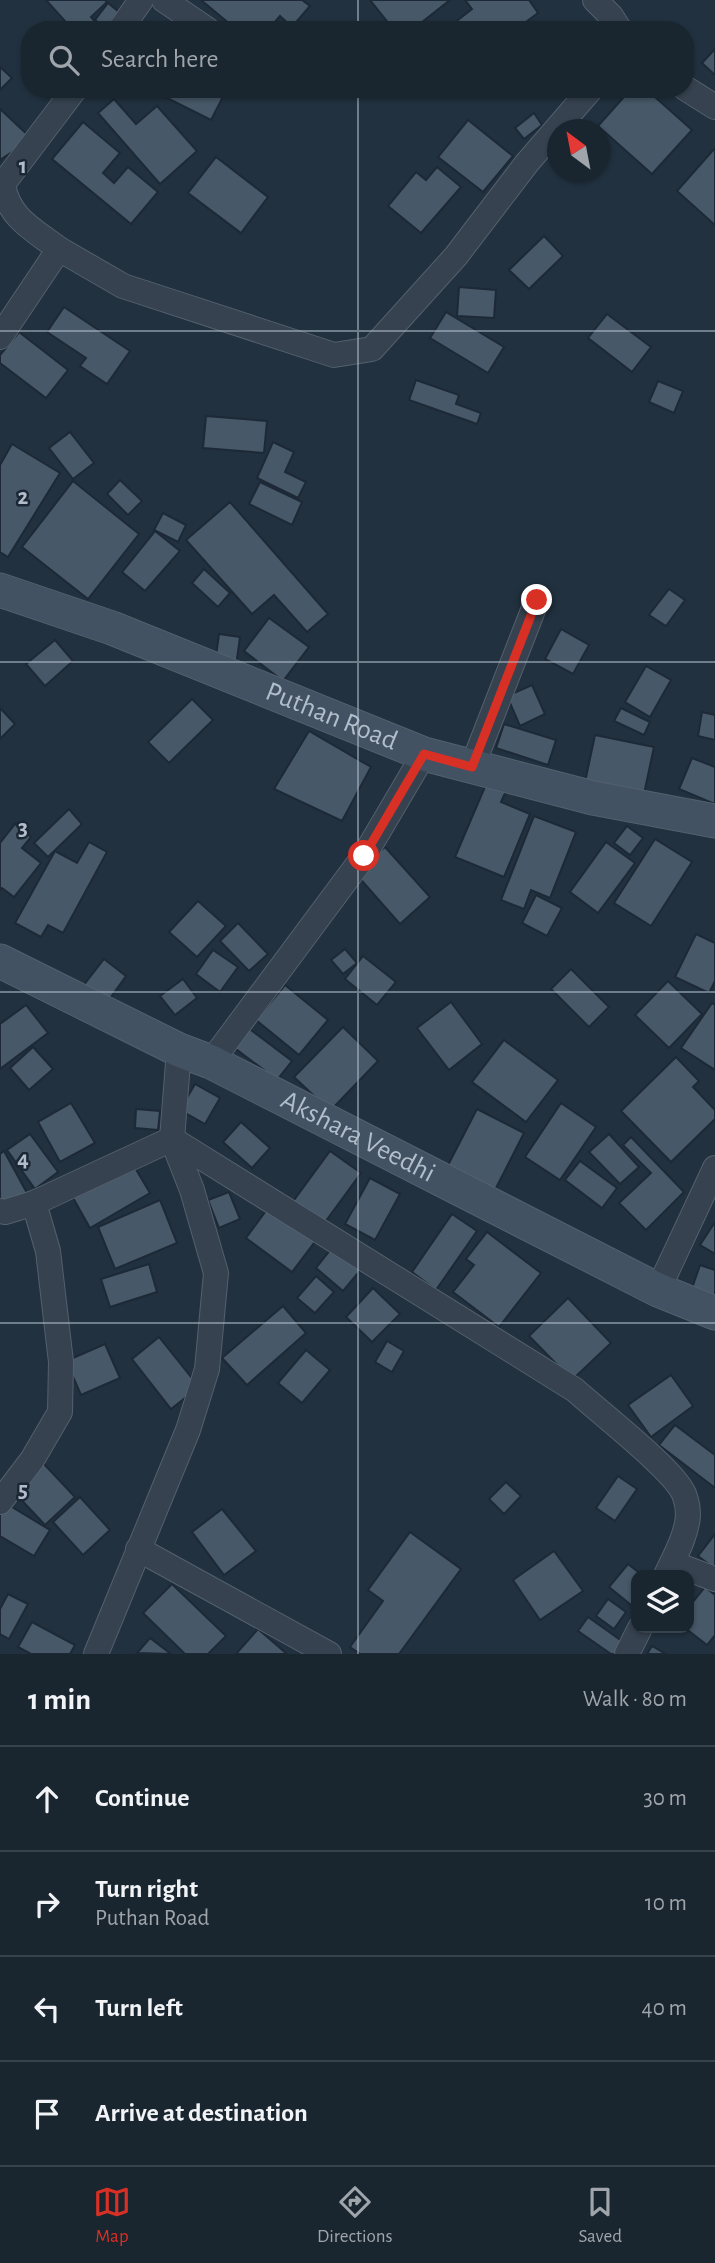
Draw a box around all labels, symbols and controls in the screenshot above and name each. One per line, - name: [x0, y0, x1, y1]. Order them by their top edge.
- search box: [21, 21, 694, 98]
- icon: search: [45, 41, 83, 79]
- text: Search here: [101, 46, 219, 72]
- north arrow: [547, 119, 610, 182]
- text: 1: [19, 155, 27, 178]
- text: 2: [18, 486, 29, 509]
- route end: [521, 584, 552, 615]
- street label: Puthan Road: [262, 678, 401, 756]
- text: 3: [18, 817, 28, 840]
- route start: [348, 840, 379, 871]
- street label: Akshara Veedhi: [276, 1086, 440, 1188]
- text: 4: [17, 1148, 29, 1171]
- text: 5: [18, 1479, 28, 1502]
- map controls: [631, 1570, 694, 1633]
- button: layers: [631, 1570, 694, 1633]
- text: 1 min: [28, 1685, 91, 1715]
- text: Walk · 80 m: [583, 1688, 687, 1711]
- icon: ahead: [28, 1780, 66, 1818]
- text: Continue: [95, 1785, 190, 1811]
- text: 30 m: [643, 1787, 687, 1810]
- text: Turn right: [95, 1876, 198, 1902]
- icon: right: [28, 1885, 66, 1923]
- text: 10 m: [645, 1892, 687, 1915]
- text: Puthan Road: [95, 1907, 209, 1930]
- icon: left: [28, 1990, 66, 2028]
- text: Turn left: [95, 1995, 183, 2021]
- text: 40 m: [642, 1997, 687, 2020]
- icon: arrive: [28, 2095, 66, 2133]
- text: Arrive at destination: [95, 2100, 308, 2126]
- tab: Map: [93, 2183, 131, 2248]
- tab: Directions: [317, 2183, 393, 2248]
- tab: Saved: [579, 2183, 622, 2248]

